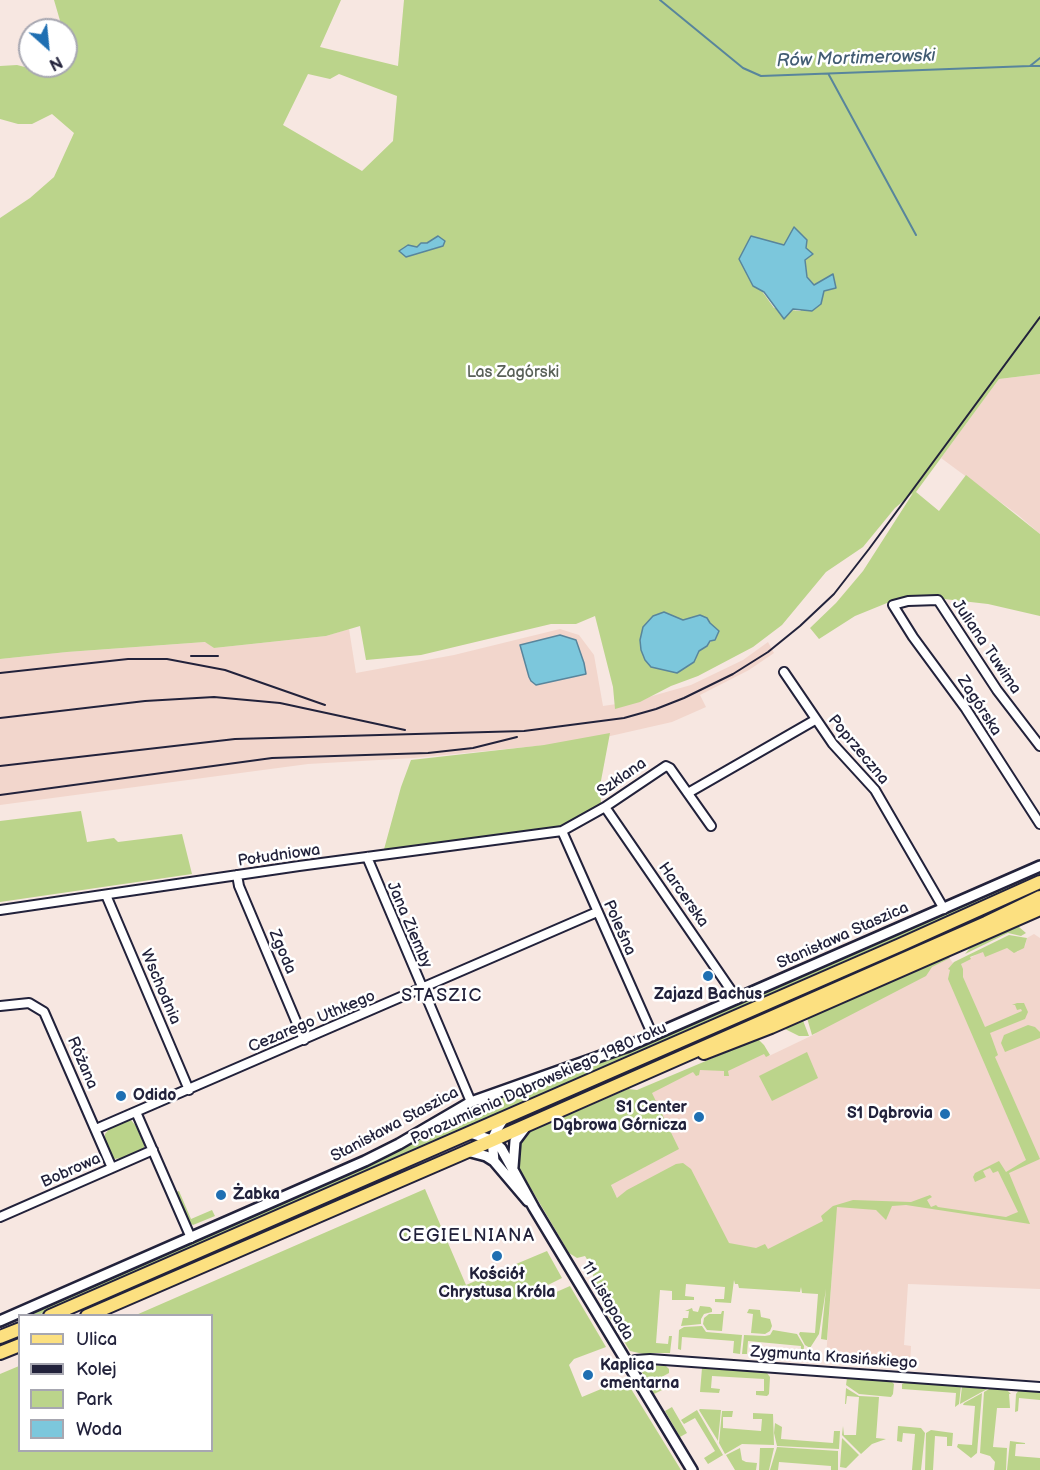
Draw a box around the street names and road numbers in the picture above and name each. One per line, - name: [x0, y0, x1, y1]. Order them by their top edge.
- street label: Juliana Tuwima: [947, 596, 1025, 698]
- street label: Zagórska: [953, 672, 1005, 740]
- street label: Poprzeczna: [823, 711, 893, 789]
- street label: Szklana: [594, 754, 650, 802]
- street label: Południowa: [237, 841, 321, 871]
- street label: Harcerska: [654, 859, 712, 931]
- street label: Jana Ziemby: [382, 879, 436, 971]
- street label: Poleśna: [598, 897, 640, 959]
- street label: Stanisława Staszica: [774, 898, 912, 974]
- street label: Zgoda: [264, 927, 300, 977]
- street label: Wschodnia: [136, 946, 184, 1028]
- street label: Cezarego Uthkego: [246, 987, 378, 1057]
- street label: Porozumienia Dąbrowskiego 1980 roku: [408, 1019, 670, 1149]
- street label: Różana: [62, 1034, 102, 1092]
- street label: Stanisława Staszica: [328, 1083, 462, 1167]
- street label: Bobrowa: [38, 1149, 104, 1193]
- street label: 11 Listopada: [577, 1258, 637, 1344]
- street label: Zygmunta Krasińskiego: [750, 1343, 918, 1373]

